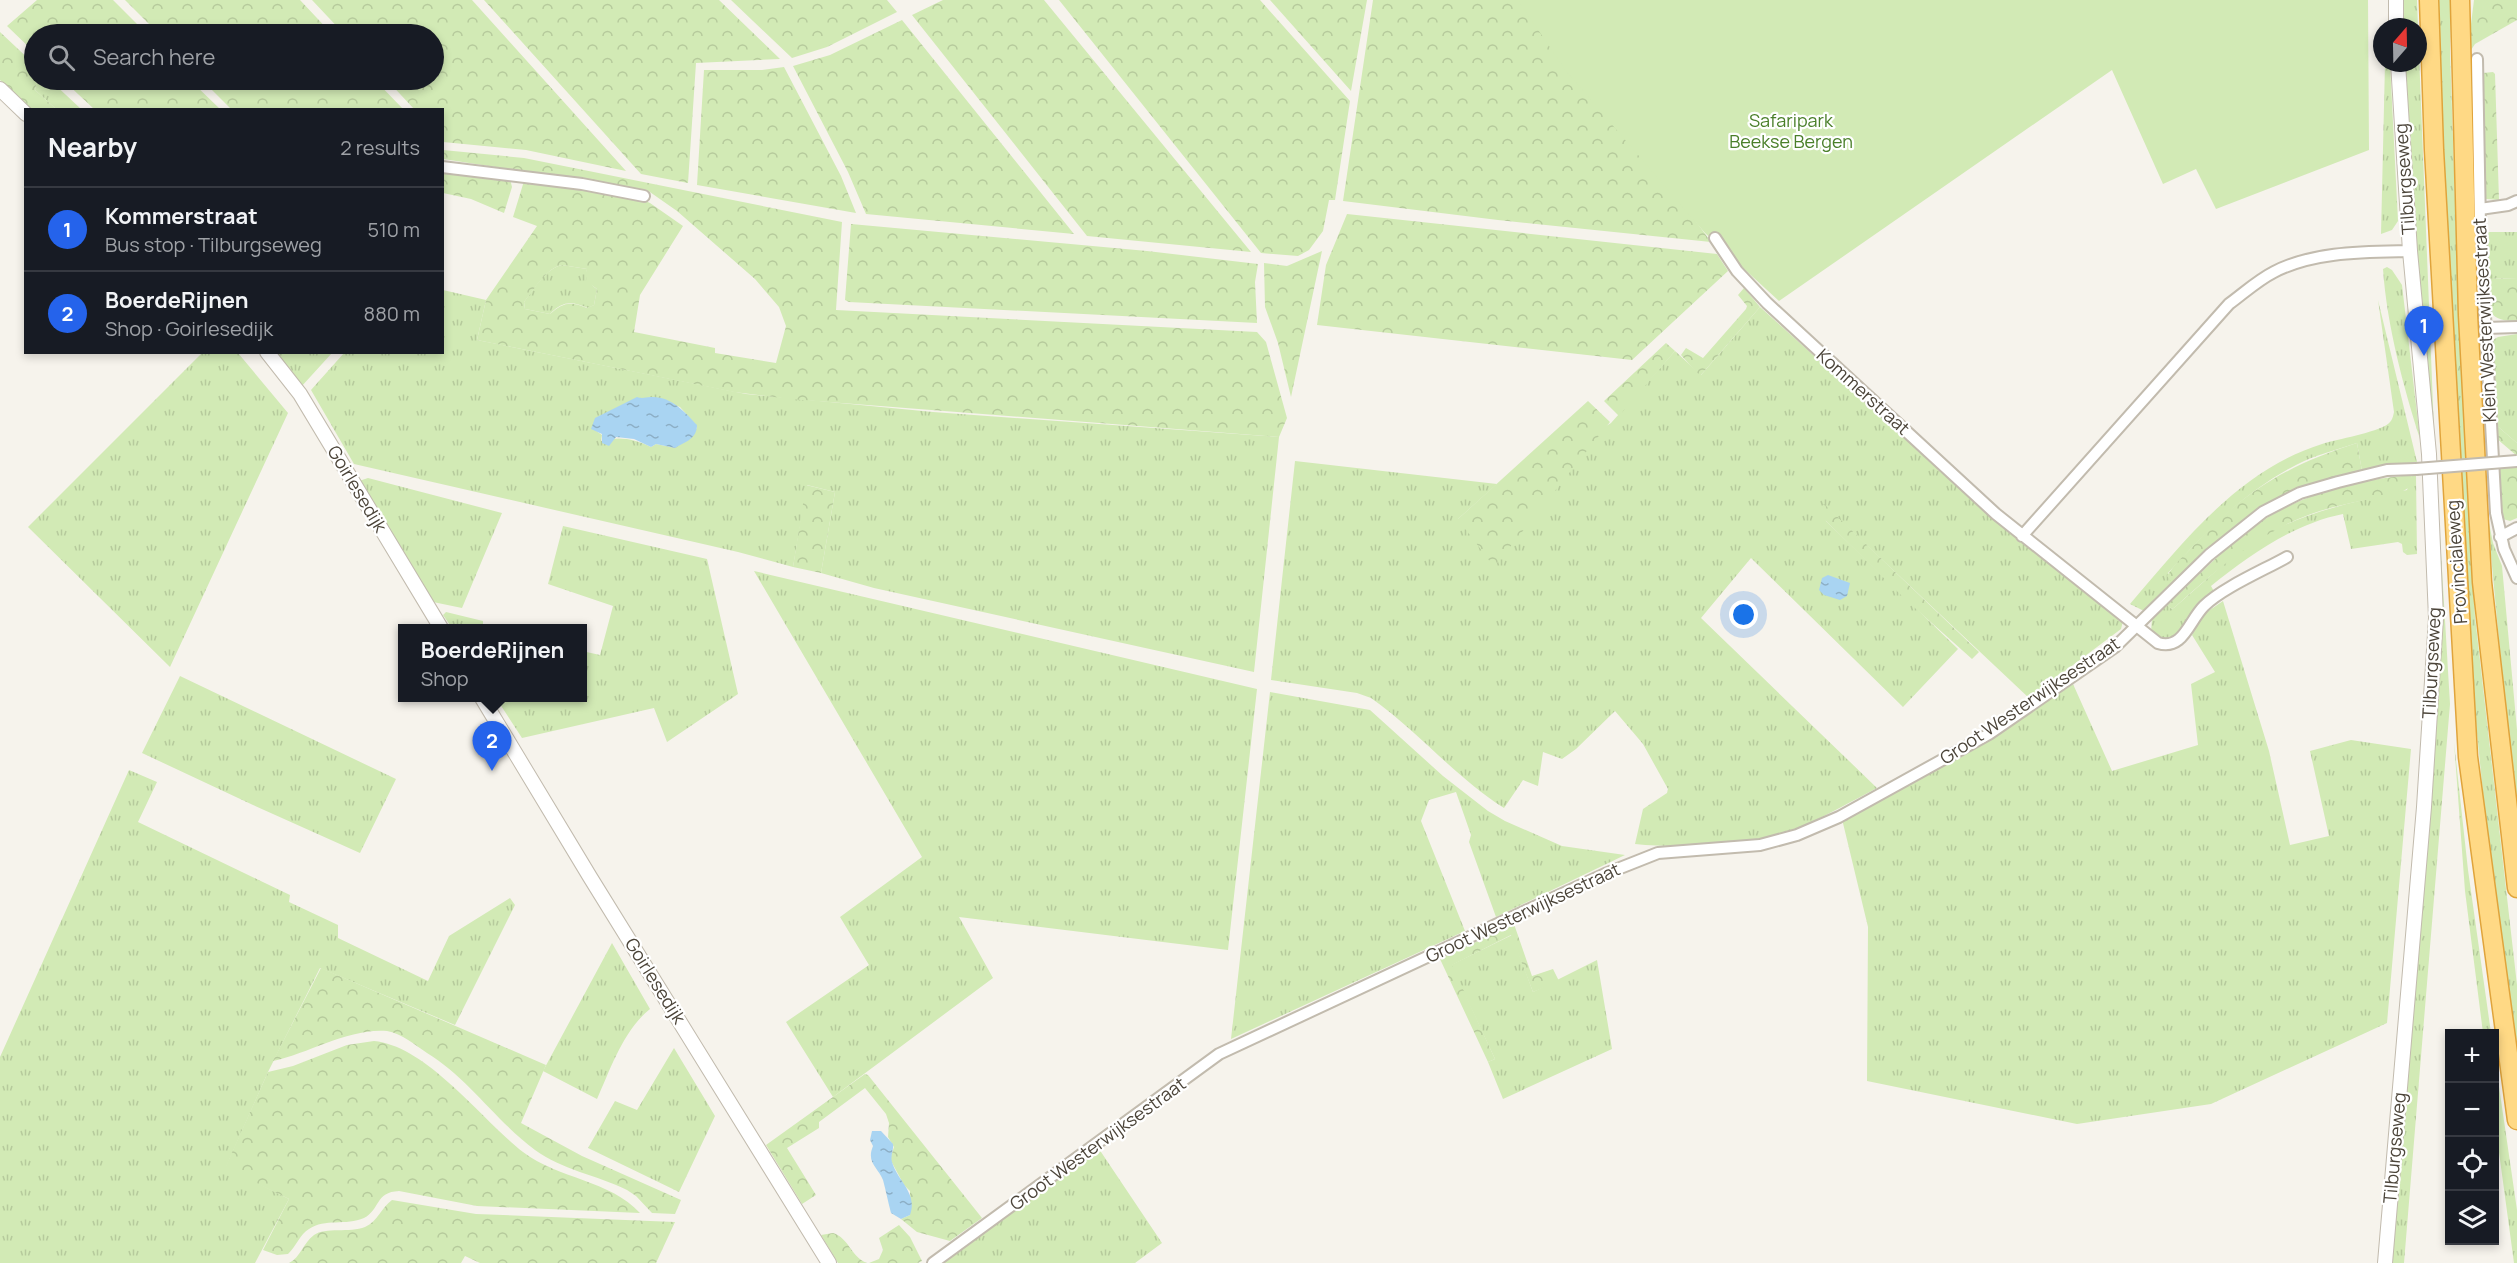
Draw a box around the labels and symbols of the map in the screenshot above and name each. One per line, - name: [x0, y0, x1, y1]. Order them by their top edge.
- north arrow: [2373, 18, 2427, 72]
- park label: Safaripark Beekse Bergen: [1729, 108, 1853, 153]
- street label: Tilburgseweg: [2388, 123, 2420, 236]
- street label: Klein Westerwijksestraat: [2467, 217, 2501, 423]
- pin: 1: [2404, 306, 2444, 356]
- street label: Kommerstraat: [1812, 343, 1915, 440]
- street label: Goirlesedijk: [323, 441, 394, 537]
- street label: Provincialeweg: [2440, 499, 2472, 625]
- your location: [1729, 600, 1758, 629]
- street label: Tilburgseweg: [2416, 607, 2446, 719]
- street label: Groot Westerwijksestraat: [1935, 631, 2124, 769]
- pin: 2: [472, 722, 512, 771]
- street label: Groot Westerwijksestraat: [1421, 856, 1624, 968]
- street label: Goirlesedijk: [620, 933, 692, 1029]
- street label: Groot Westerwijksestraat: [1005, 1071, 1190, 1215]
- street label: Tilburgseweg: [2377, 1091, 2411, 1205]

